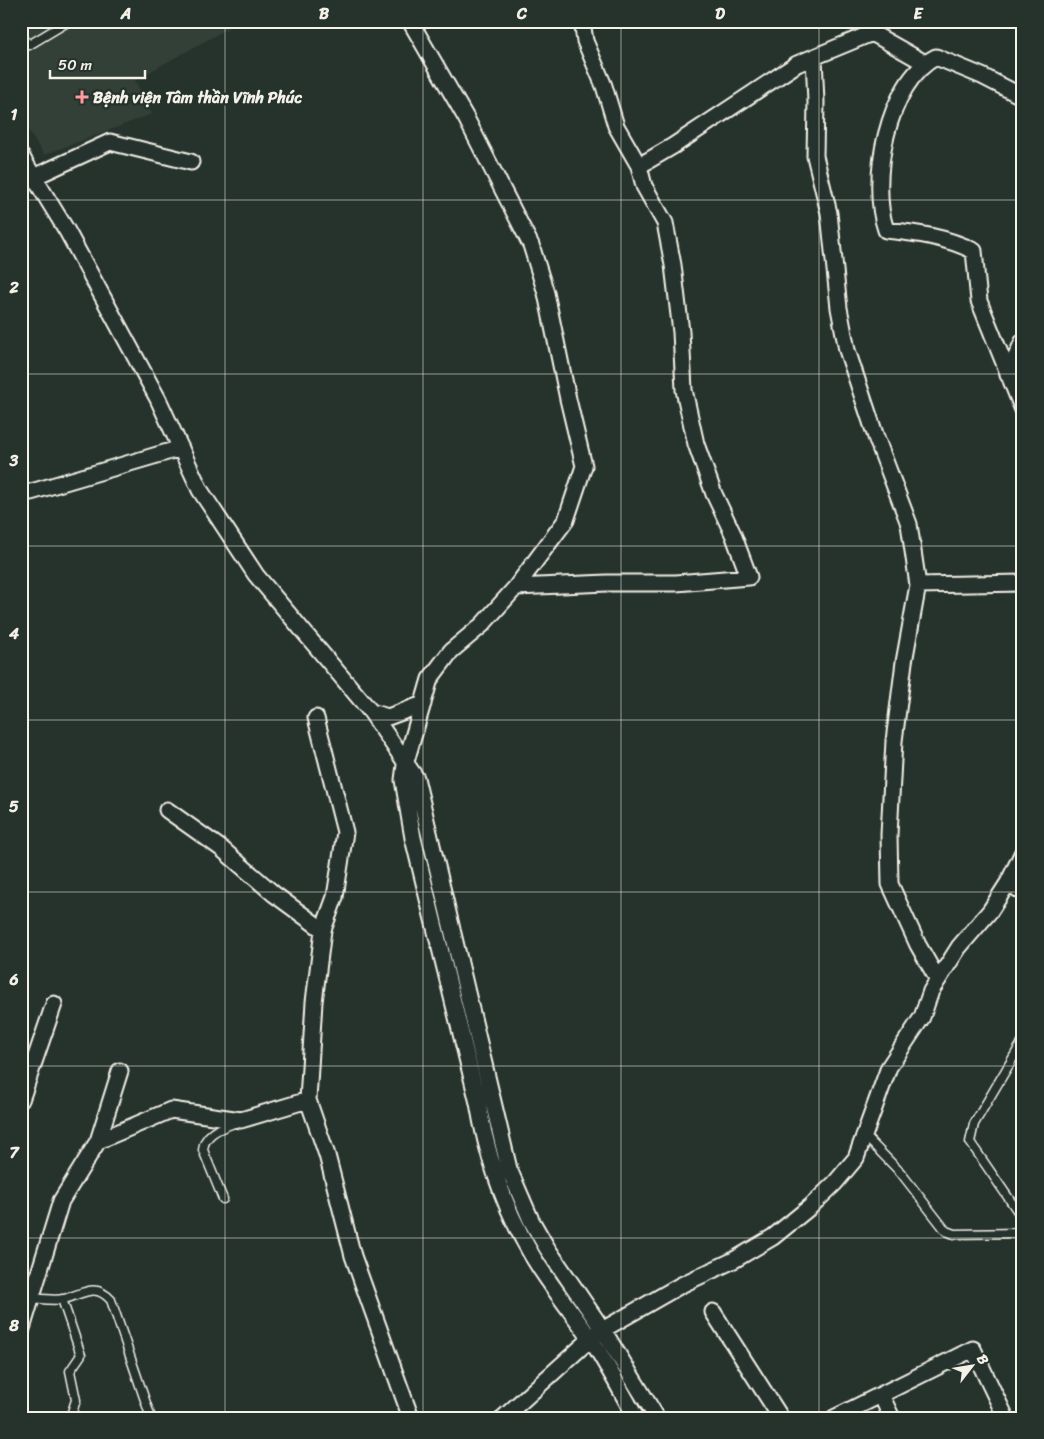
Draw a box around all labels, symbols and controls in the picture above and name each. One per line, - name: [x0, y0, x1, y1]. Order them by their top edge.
- text: A: [120, 0, 131, 28]
- text: B: [319, 0, 330, 28]
- text: C: [516, 0, 528, 28]
- text: D: [715, 0, 725, 28]
- text: E: [914, 0, 924, 28]
- scale bar: [50, 48, 145, 80]
- text: 50 m: [58, 52, 93, 78]
- place label: Bệnh viện Tâm thần Vĩnh Phúc: [93, 83, 302, 112]
- marker: Bệnh viện Tâm thần Vĩnh Phúc: [75, 90, 89, 104]
- text: 1: [11, 100, 18, 129]
- text: 2: [8, 273, 19, 302]
- text: 3: [9, 446, 19, 475]
- text: 4: [8, 619, 19, 648]
- text: 5: [9, 792, 19, 821]
- text: 6: [8, 965, 19, 994]
- text: 7: [9, 1138, 20, 1167]
- text: 8: [8, 1311, 19, 1340]
- north arrow: [946, 1342, 996, 1392]
- text: B: [970, 1349, 996, 1370]

